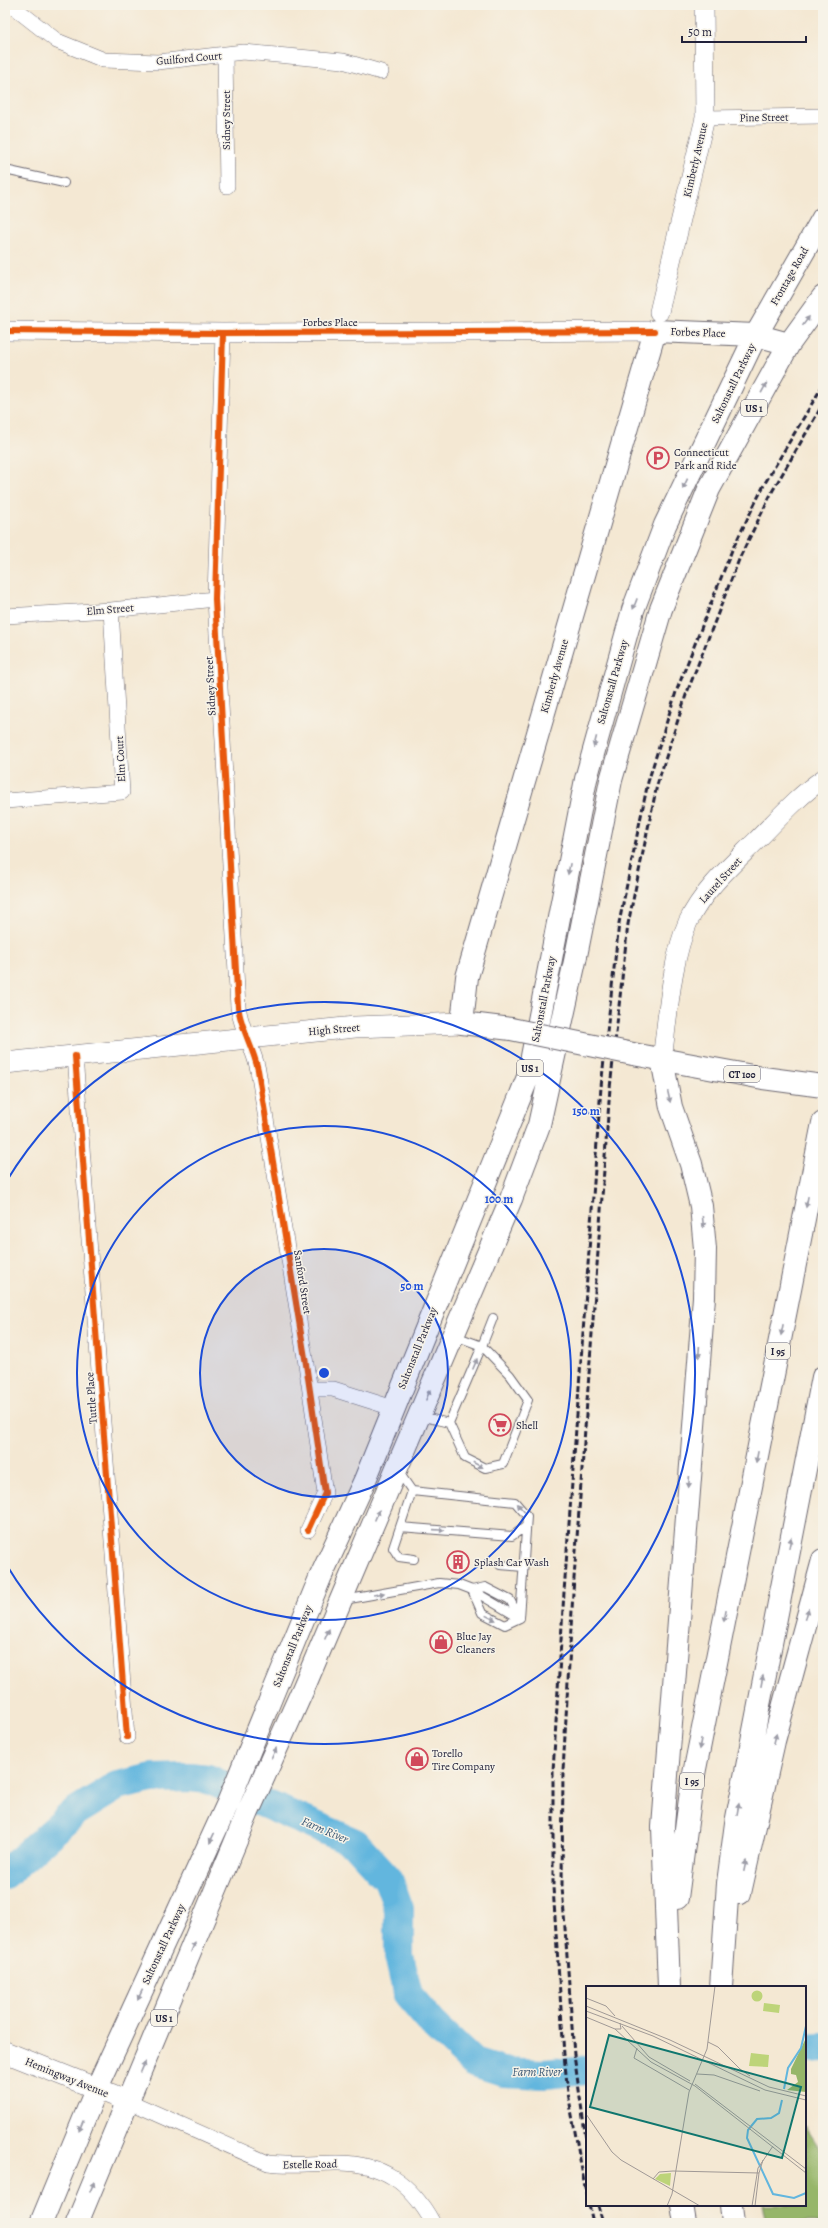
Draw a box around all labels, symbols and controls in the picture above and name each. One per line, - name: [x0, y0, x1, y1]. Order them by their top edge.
- scale bar: [682, 18, 806, 44]
- text: 50 m: [688, 24, 712, 40]
- street label: Guilford Court: [156, 48, 223, 69]
- street label: Sidney Street: [219, 90, 234, 150]
- street label: Pine Street: [739, 110, 789, 125]
- street label: Kimberly Avenue: [680, 121, 711, 199]
- street label: Frontage Road: [767, 244, 812, 308]
- street label: Forbes Place: [302, 315, 358, 330]
- one-way arrow: [802, 315, 810, 326]
- street label: Forbes Place: [670, 324, 726, 341]
- street label: Saltonstall Parkway: [708, 341, 759, 426]
- one-way arrow: [761, 382, 768, 394]
- road number: US 1: [741, 400, 767, 416]
- parking icon: Connecticut Park and Ride: [645, 445, 671, 471]
- place label: Connecticut Park and Ride: [674, 445, 737, 473]
- one-way arrow: [681, 478, 687, 490]
- one-way arrow: [632, 598, 638, 610]
- street label: Elm Street: [86, 600, 135, 619]
- street label: Kimberly Avenue: [537, 637, 572, 715]
- street label: Saltonstall Parkway: [593, 638, 632, 726]
- street label: Sidney Street: [201, 655, 220, 716]
- street label: Elm Court: [112, 735, 129, 783]
- one-way arrow: [592, 736, 598, 748]
- street label: Laurel Street: [696, 854, 745, 907]
- one-way arrow: [565, 863, 571, 875]
- street label: Saltonstall Parkway: [528, 955, 559, 1043]
- street label: High Street: [308, 1020, 361, 1039]
- road number: US 1: [517, 1060, 543, 1076]
- road number: CT 100: [724, 1066, 760, 1082]
- one-way arrow: [667, 1091, 673, 1103]
- text: 150 m: [572, 1103, 600, 1119]
- text: 100 m: [485, 1191, 513, 1207]
- one-way arrow: [804, 1196, 810, 1209]
- one-way arrow: [700, 1216, 707, 1228]
- street label: Sanford Street: [290, 1249, 315, 1316]
- text: 50 m: [400, 1278, 424, 1294]
- street label: Saltonstall Parkway: [394, 1305, 441, 1391]
- one-way arrow: [779, 1324, 785, 1336]
- road number: I 95: [766, 1343, 790, 1359]
- one-way arrow: [696, 1346, 703, 1358]
- one-way arrow: [472, 1357, 478, 1369]
- centre of rings: [317, 1366, 331, 1380]
- street label: Tuttle Place: [82, 1371, 101, 1424]
- one-way arrow: [425, 1389, 431, 1400]
- supermarket icon: Shell: [487, 1412, 513, 1438]
- place label: Shell: [516, 1418, 538, 1433]
- one-way arrow: [753, 1451, 759, 1464]
- one-way arrow: [472, 1461, 484, 1468]
- one-way arrow: [686, 1476, 693, 1488]
- one-way arrow: [516, 1503, 525, 1513]
- one-way arrow: [375, 1508, 381, 1520]
- one-way arrow: [433, 1527, 445, 1534]
- one-way arrow: [787, 1537, 793, 1549]
- building icon: Splash Car Wash: [445, 1549, 471, 1575]
- place label: Splash Car Wash: [474, 1555, 549, 1570]
- one-way arrow: [373, 1590, 386, 1596]
- street label: Saltonstall Parkway: [269, 1603, 316, 1689]
- one-way arrow: [804, 1607, 810, 1619]
- one-way arrow: [722, 1610, 728, 1622]
- one-way arrow: [486, 1615, 497, 1621]
- one-way arrow: [324, 1629, 330, 1640]
- shop icon: Blue Jay Cleaners: [428, 1629, 454, 1655]
- place label: Blue Jay Cleaners: [456, 1629, 495, 1657]
- one-way arrow: [760, 1675, 766, 1687]
- one-way arrow: [772, 1733, 778, 1746]
- one-way arrow: [696, 1738, 702, 1750]
- shop icon: Torello Tire Company: [404, 1746, 430, 1772]
- place label: Torello Tire Company: [432, 1746, 495, 1774]
- one-way arrow: [271, 1747, 277, 1759]
- road number: I 95: [680, 1773, 704, 1789]
- one-way arrow: [735, 1803, 741, 1815]
- water label: Farm River: [299, 1813, 352, 1847]
- one-way arrow: [209, 1833, 215, 1844]
- one-way arrow: [743, 1860, 749, 1872]
- street label: Saltonstall Parkway: [138, 1901, 189, 1987]
- one-way arrow: [190, 1941, 196, 1953]
- inset map: [586, 1986, 806, 2206]
- one-way arrow: [137, 1989, 143, 2000]
- road number: US 1: [151, 2010, 177, 2026]
- street label: Hemingway Avenue: [23, 2054, 111, 2101]
- one-way arrow: [140, 2062, 146, 2073]
- water label: Farm River: [512, 2064, 563, 2080]
- one-way arrow: [78, 2120, 84, 2131]
- street label: Estelle Road: [282, 2157, 338, 2172]
- one-way arrow: [89, 2181, 96, 2193]

